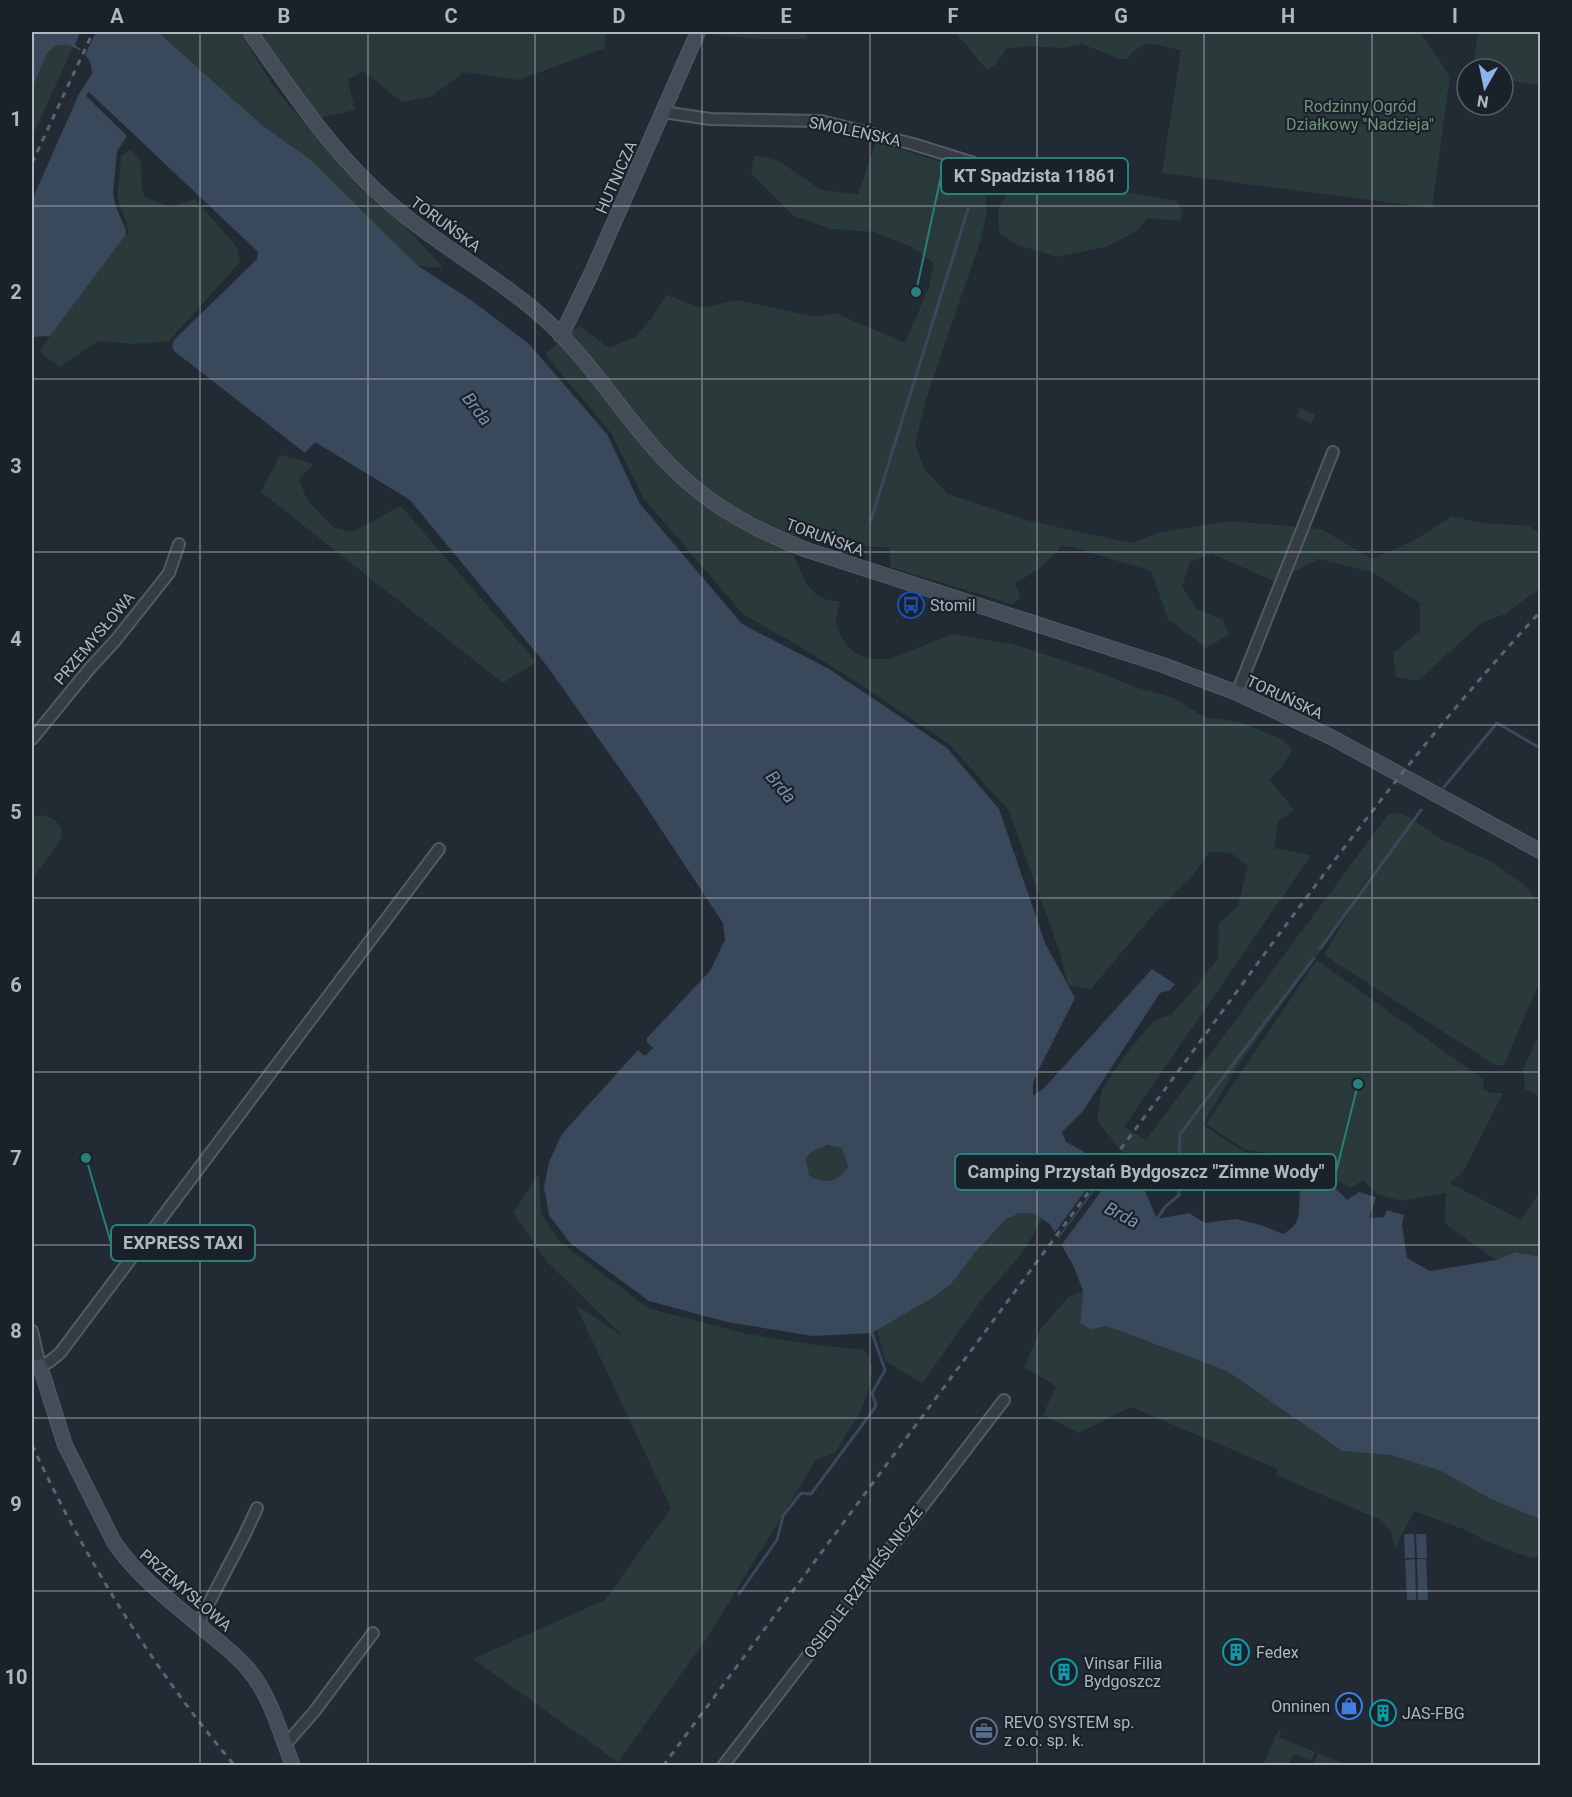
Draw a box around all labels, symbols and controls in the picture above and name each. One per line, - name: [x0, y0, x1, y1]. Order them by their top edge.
- text: A: [110, 4, 124, 28]
- text: B: [278, 4, 290, 28]
- text: C: [444, 4, 458, 28]
- text: D: [613, 4, 626, 28]
- text: E: [780, 4, 792, 28]
- text: F: [948, 4, 959, 28]
- text: G: [1114, 4, 1128, 28]
- text: H: [1281, 4, 1295, 28]
- text: I: [1452, 4, 1458, 28]
- north arrow: [1455, 57, 1515, 117]
- text: N: [1476, 91, 1490, 112]
- park label: Rodzinny Ogród Działkowy "Nadzieja": [1286, 97, 1434, 134]
- text: 1: [10, 107, 22, 131]
- street label: SMOLEŃSKA: [807, 112, 903, 151]
- street label: HUTNICZA: [592, 137, 641, 217]
- callout: KT Spadzista 11861: [941, 158, 1128, 194]
- text: KT Spadzista 11861: [954, 165, 1116, 186]
- street label: TORUŃSKA: [407, 193, 485, 257]
- text: 2: [10, 280, 22, 304]
- water label: Brda: [458, 388, 497, 429]
- text: 3: [10, 454, 22, 478]
- street label: TORUŃSKA: [783, 515, 867, 561]
- street label: PRZEMYSŁOWA: [50, 588, 139, 689]
- bus stop icon: Stomil: [896, 590, 926, 620]
- place label: Stomil: [930, 596, 976, 615]
- text: 4: [10, 627, 22, 651]
- street label: TORUŃSKA: [1244, 672, 1326, 724]
- water label: Brda: [762, 766, 801, 807]
- text: 5: [10, 800, 22, 824]
- text: 6: [10, 973, 22, 997]
- text: 7: [10, 1146, 22, 1170]
- callout: Camping Przystań Bydgoszcz "Zimne Wody": [955, 1154, 1336, 1190]
- text: Camping Przystań Bydgoszcz "Zimne Wody": [968, 1161, 1325, 1182]
- water label: Brda: [1101, 1197, 1143, 1232]
- callout: EXPRESS TAXI: [111, 1225, 255, 1261]
- text: EXPRESS TAXI: [123, 1232, 243, 1253]
- text: 8: [10, 1319, 22, 1343]
- text: 9: [10, 1492, 22, 1516]
- street label: OSIEDLE RZEMIEŚLNICZE: [799, 1502, 927, 1662]
- street label: PRZEMYSŁOWA: [136, 1545, 236, 1636]
- building icon: Fedex: [1221, 1637, 1251, 1667]
- place label: Fedex: [1256, 1643, 1299, 1662]
- place label: Vinsar Filia Bydgoszcz: [1084, 1654, 1162, 1691]
- building icon: Vinsar Filia Bydgoszcz: [1049, 1657, 1079, 1687]
- text: 10: [5, 1665, 27, 1689]
- shop icon: Onninen: [1334, 1691, 1364, 1721]
- place label: Onninen: [1271, 1697, 1330, 1716]
- building icon: JAS-FBG: [1368, 1698, 1398, 1728]
- place label: JAS-FBG: [1402, 1704, 1465, 1723]
- place label: REVO SYSTEM sp. z o.o. sp. k.: [1004, 1713, 1135, 1750]
- office icon: REVO SYSTEM sp. z o.o. sp. k.: [969, 1716, 999, 1746]

